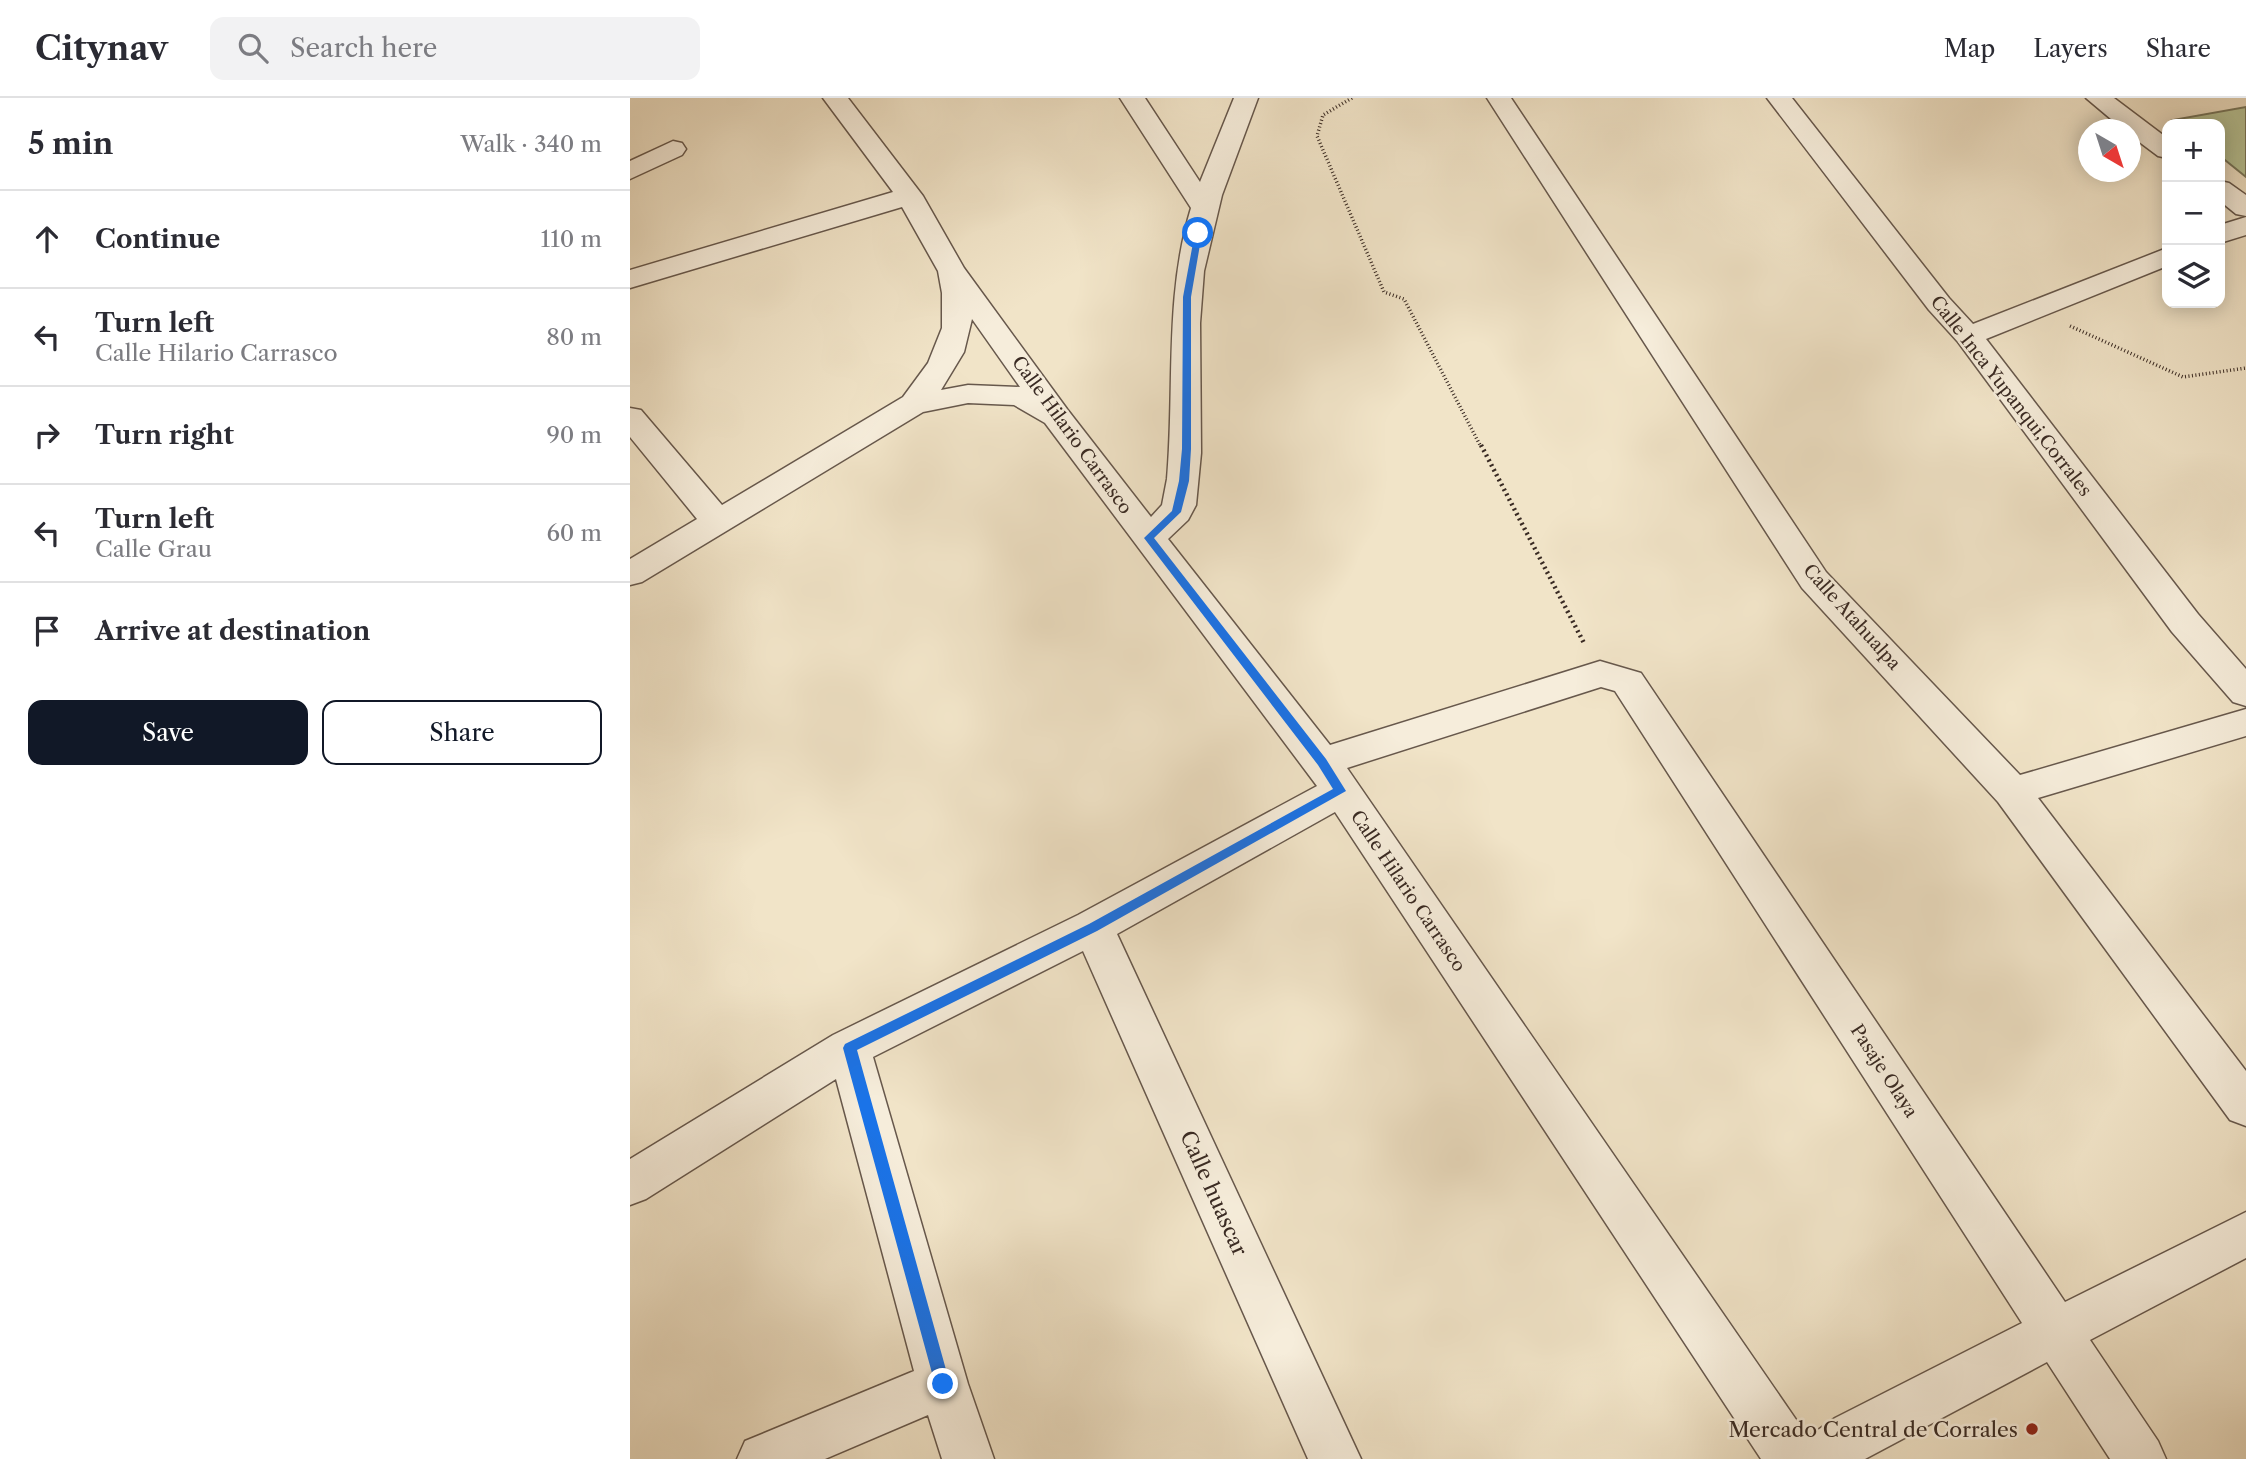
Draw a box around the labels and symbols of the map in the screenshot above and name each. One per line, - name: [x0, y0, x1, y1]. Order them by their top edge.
- north arrow: [2078, 119, 2141, 182]
- route start: [1182, 217, 1213, 248]
- street label: Calle Inca Yupanqui,Corrales: [1926, 291, 2096, 501]
- street label: Calle Hilario Carrasco: [1007, 352, 1137, 518]
- street label: Calle Atahualpa: [1799, 559, 1906, 675]
- street label: Calle Hilario Carrasco: [1346, 806, 1470, 976]
- street label: Pasaje Olaya: [1846, 1020, 1923, 1122]
- street label: Calle huascar: [1175, 1127, 1253, 1260]
- route end: [927, 1368, 958, 1399]
- place label: Mercado Central de Corrales: [1728, 1417, 2018, 1442]
- marker: Mercado Central de Corrales: [2024, 1421, 2040, 1437]

